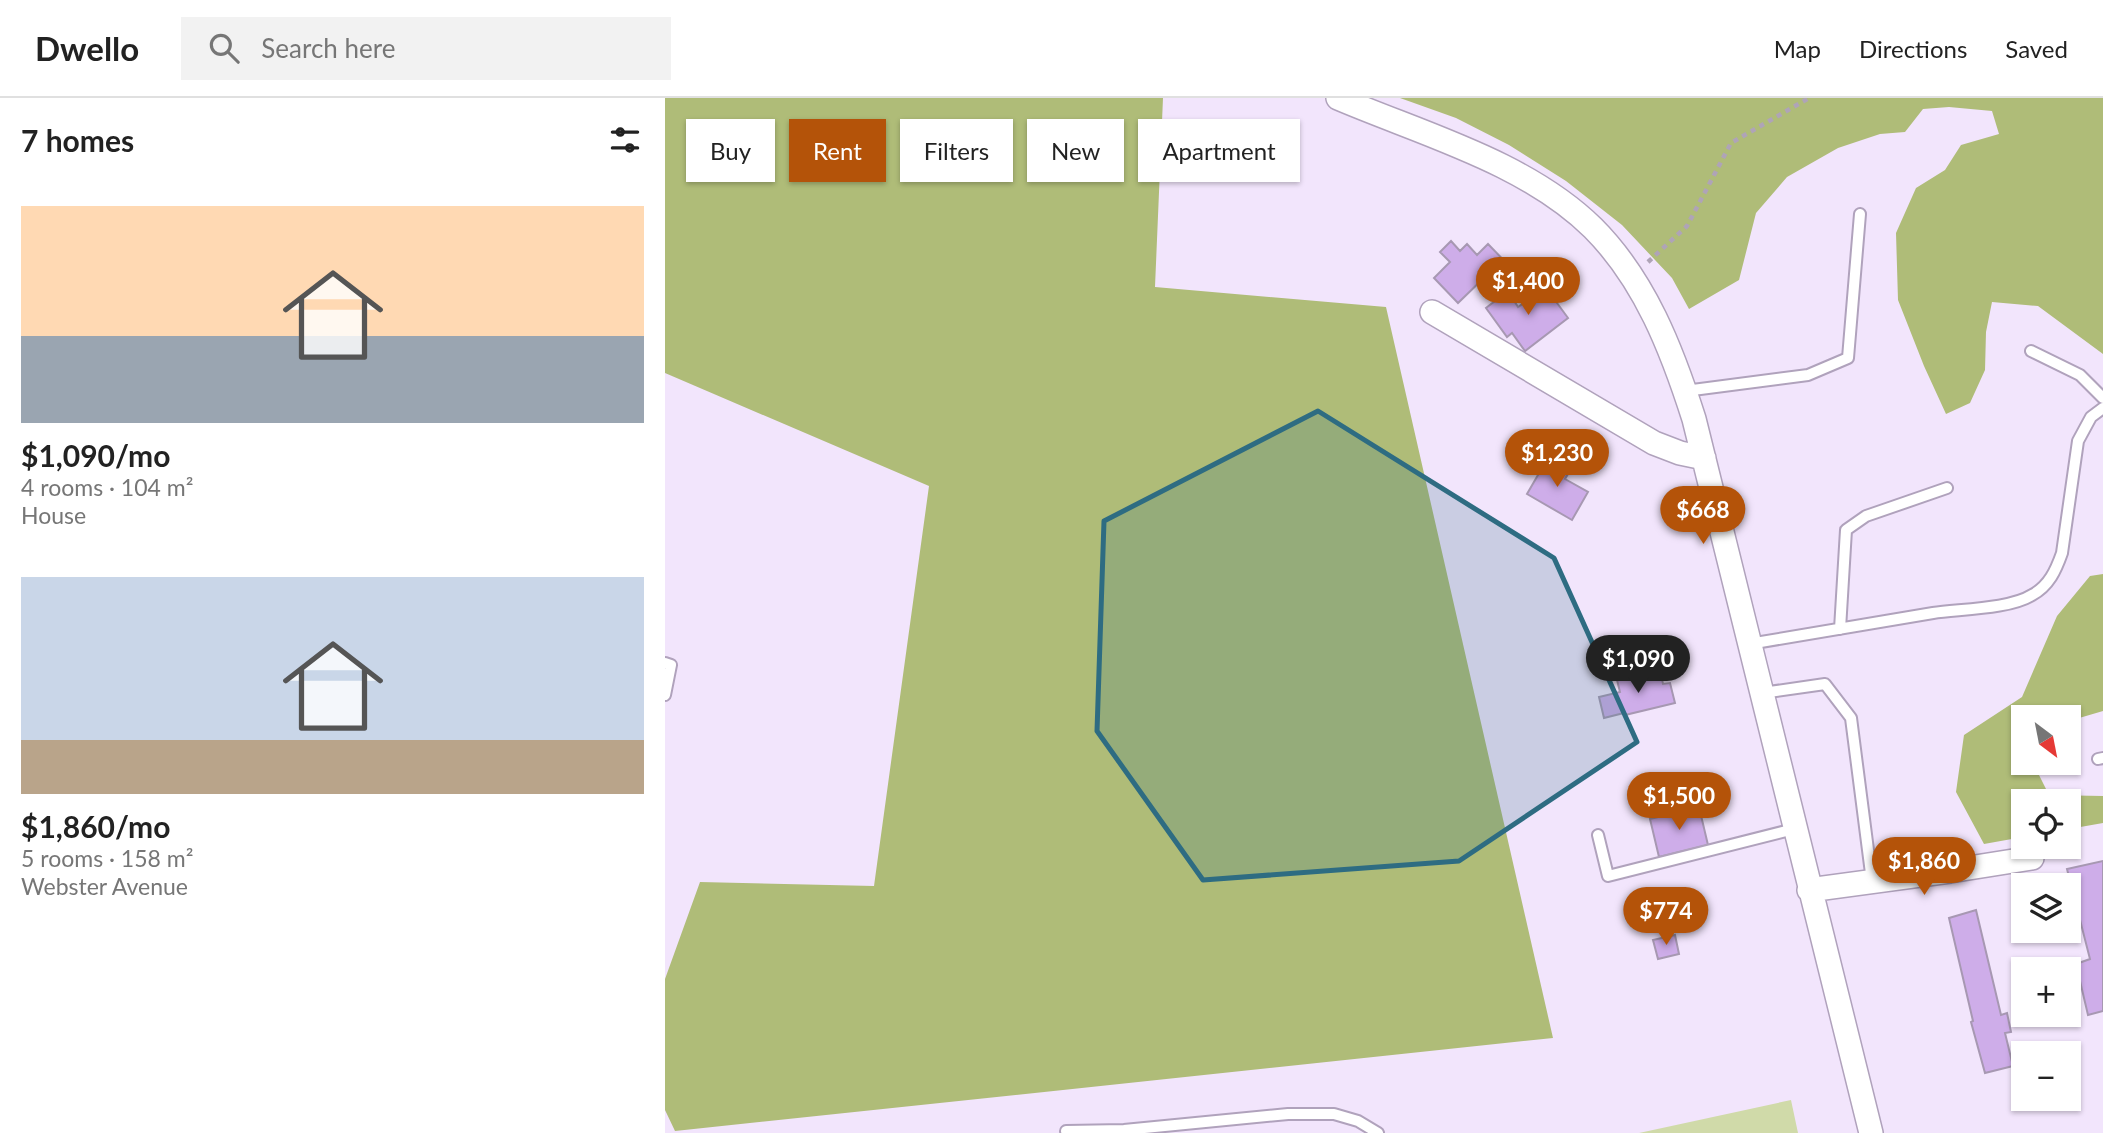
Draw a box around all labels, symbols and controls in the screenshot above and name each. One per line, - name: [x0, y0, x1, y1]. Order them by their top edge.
- search box: [181, 17, 671, 80]
- text: Dwello: [35, 28, 139, 68]
- icon: search: [205, 29, 243, 67]
- text: Search here: [261, 32, 395, 64]
- text: Map: [1774, 34, 1821, 63]
- text: Directions: [1859, 34, 1967, 63]
- text: Saved: [2005, 34, 2068, 63]
- chip: Buy: [686, 119, 775, 182]
- chip: Rent: [789, 119, 886, 182]
- chip: Filters: [900, 119, 1013, 182]
- chip: New: [1027, 119, 1124, 182]
- chip: Apartment: [1138, 119, 1300, 182]
- icon: filters: [606, 121, 644, 159]
- text: 7 homes: [21, 122, 134, 158]
- icon: home: [270, 252, 396, 378]
- pin: $1,400: [1471, 258, 1585, 317]
- text: $1,400: [1492, 266, 1564, 294]
- pin: $1,230: [1500, 430, 1614, 489]
- text: $1,090/mo: [21, 437, 170, 473]
- text: $1,230: [1521, 438, 1593, 466]
- text: 4 rooms · 104 m²: [21, 473, 193, 501]
- pin: $668: [1662, 486, 1744, 546]
- text: $668: [1676, 495, 1730, 523]
- text: House: [21, 501, 86, 529]
- icon: home: [270, 623, 396, 749]
- pin: $1,090: [1581, 636, 1695, 695]
- text: $1,090: [1602, 644, 1674, 672]
- north arrow: [2011, 705, 2081, 775]
- map controls: [2011, 705, 2081, 1111]
- pin: $1,500: [1622, 772, 1736, 832]
- text: $1,500: [1643, 781, 1715, 809]
- button: locate: [2011, 789, 2081, 859]
- text: $1,860/mo: [21, 808, 170, 844]
- pin: $1,860: [1867, 838, 1981, 897]
- text: 5 rooms · 158 m²: [21, 844, 193, 872]
- text: $1,860: [1888, 846, 1960, 874]
- text: Webster Avenue: [21, 872, 188, 900]
- button: layers: [2011, 873, 2081, 943]
- pin: $774: [1625, 888, 1707, 947]
- text: $774: [1639, 896, 1693, 924]
- button: +: [2011, 957, 2081, 1027]
- button: −: [2011, 1041, 2081, 1111]

